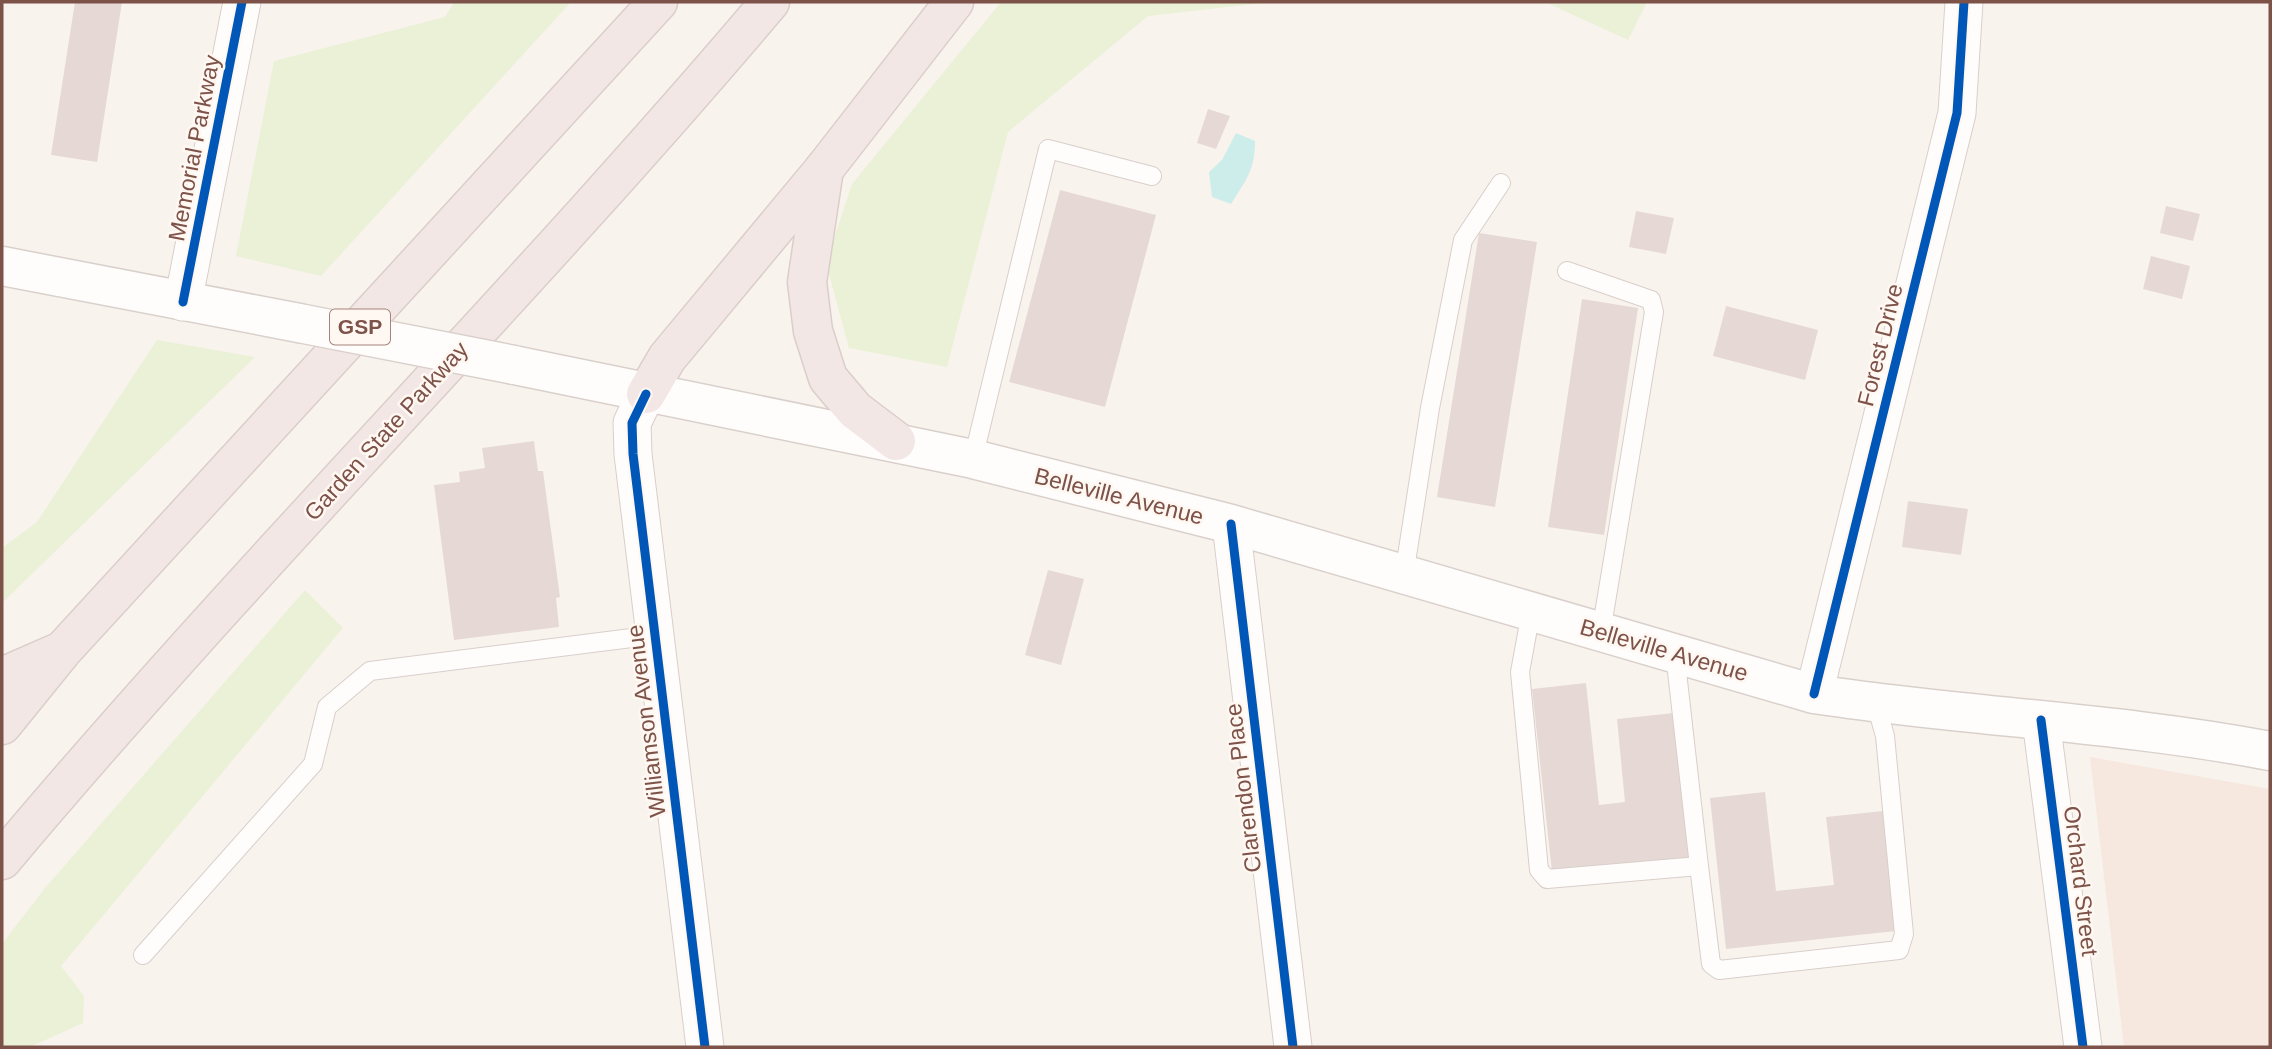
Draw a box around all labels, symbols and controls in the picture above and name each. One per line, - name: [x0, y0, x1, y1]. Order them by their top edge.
- street label: Memorial Parkway: [163, 52, 225, 243]
- street label: Forest Drive: [1852, 281, 1908, 409]
- road number: GSP: [330, 310, 390, 344]
- street label: Garden State Parkway: [299, 336, 473, 526]
- street label: Belleville Avenue: [1032, 462, 1206, 530]
- street label: Belleville Avenue: [1577, 614, 1751, 686]
- street label: Williamson Avenue: [621, 623, 671, 819]
- street label: Clarendon Place: [1220, 702, 1266, 874]
- street label: Orchard Street: [2059, 805, 2103, 958]

